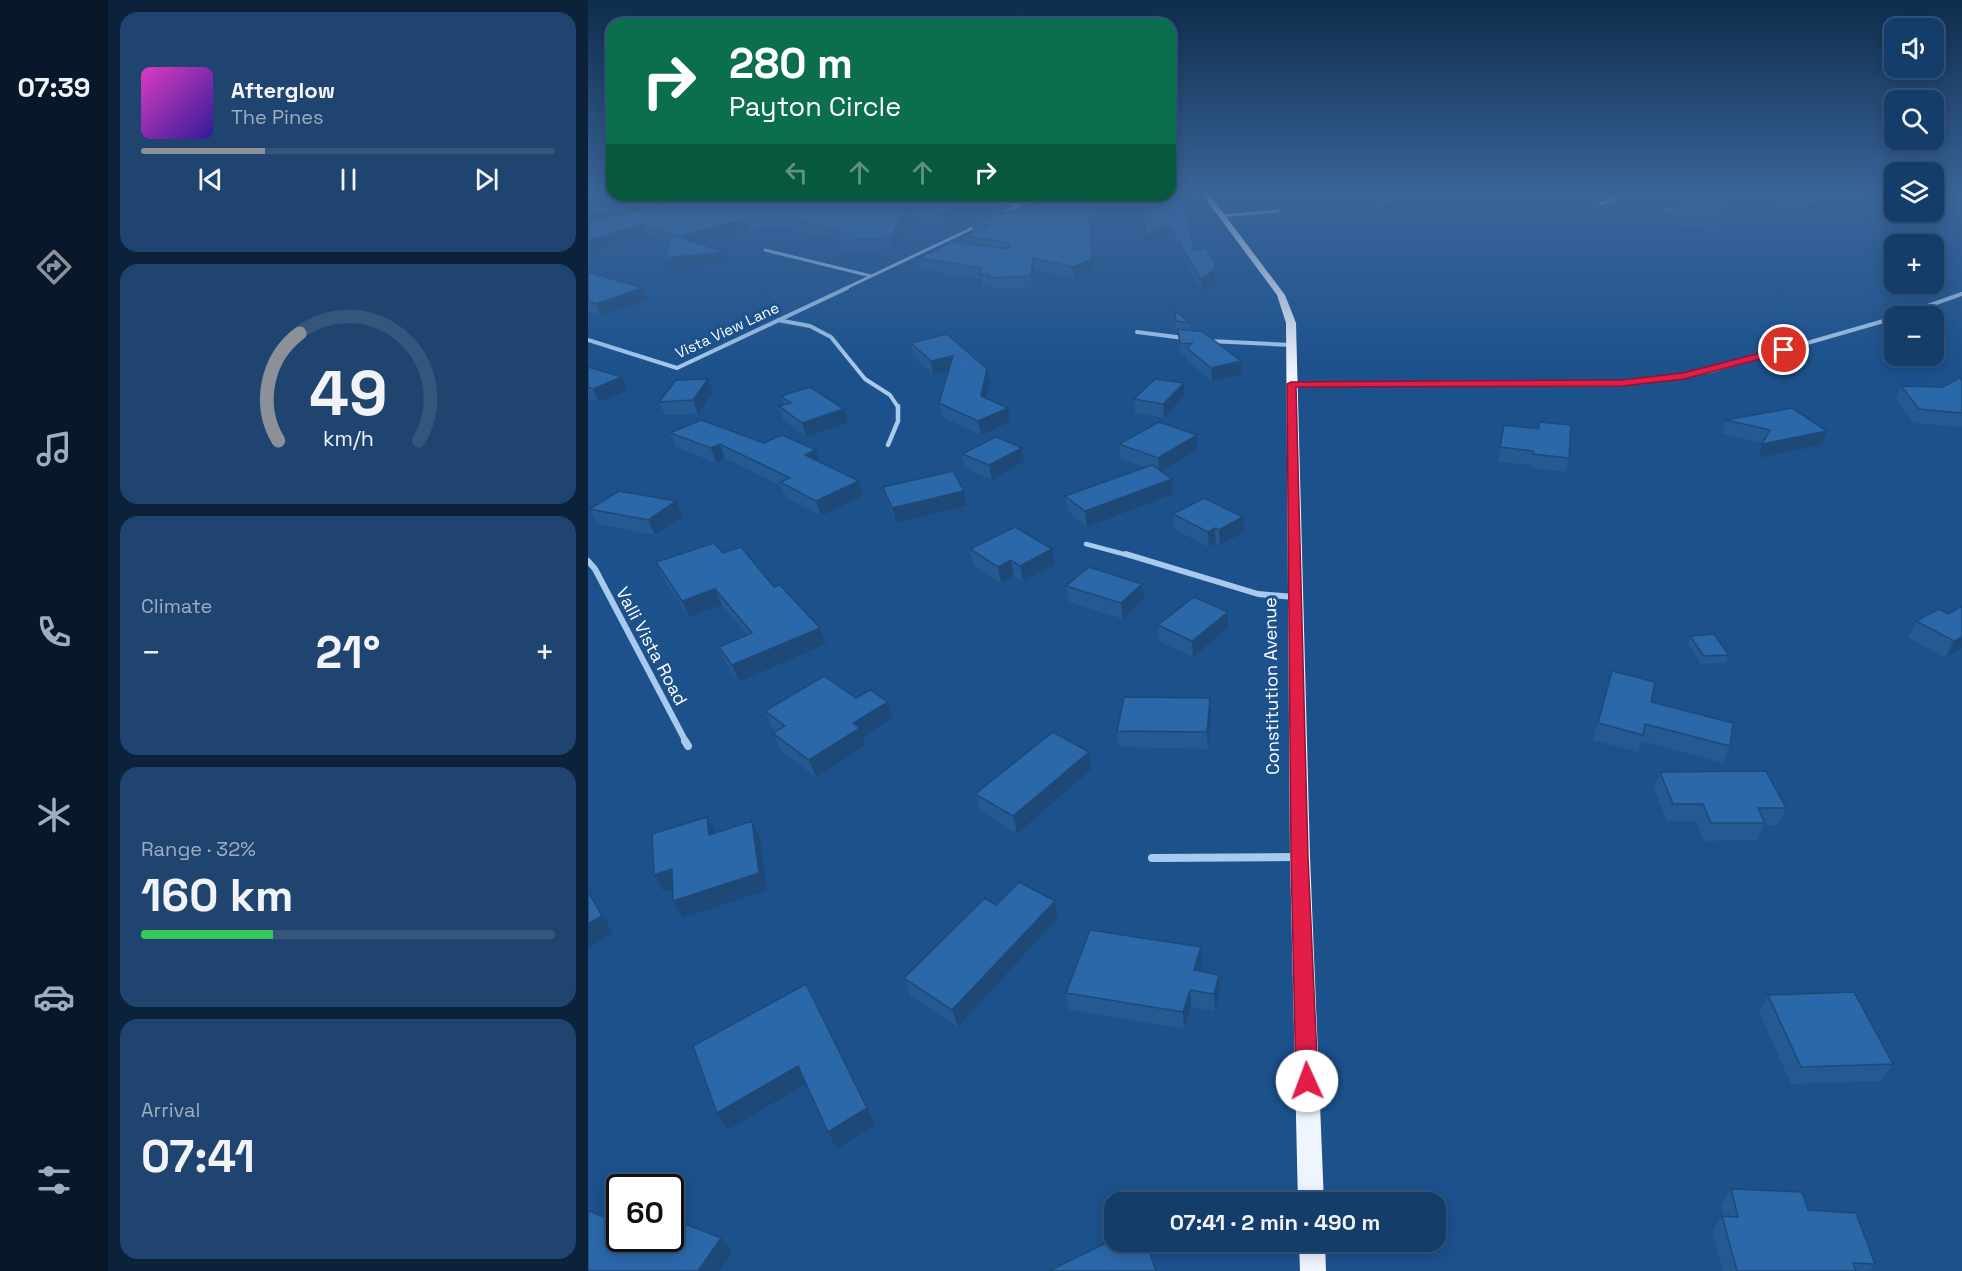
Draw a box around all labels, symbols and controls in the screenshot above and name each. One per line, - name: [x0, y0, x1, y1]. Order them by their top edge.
- map controls: [1884, 18, 1944, 366]
- button: sound: [1884, 18, 1944, 78]
- text: 280 m: [729, 37, 853, 90]
- icon: right: [630, 42, 708, 120]
- text: 07:39: [17, 70, 91, 105]
- text: Afterglow: [231, 76, 335, 104]
- text: Payton Circle: [729, 89, 901, 124]
- button: search: [1884, 90, 1944, 150]
- text: The Pines: [231, 104, 324, 130]
- icon: left: [780, 156, 813, 189]
- icon: ahead: [843, 156, 876, 189]
- icon: ahead: [906, 156, 939, 189]
- icon: right: [969, 156, 1002, 189]
- button: layers: [1884, 162, 1944, 222]
- icon: previous: [194, 163, 227, 196]
- icon: pause: [332, 163, 365, 196]
- icon: next: [470, 163, 503, 196]
- button: +: [1884, 234, 1944, 294]
- icon: directions: [33, 246, 75, 288]
- street label: Vista View Lane: [672, 298, 782, 362]
- button: −: [1884, 306, 1944, 366]
- pin: [1758, 324, 1809, 375]
- icon: arrive: [1767, 333, 1800, 366]
- text: 49: [309, 354, 387, 433]
- text: km/h: [322, 425, 374, 452]
- icon: music: [33, 428, 75, 470]
- street label: Valli Vista Road: [611, 583, 693, 709]
- text: Climate: [141, 593, 212, 619]
- street label: Constitution Avenue: [1258, 597, 1284, 775]
- icon: phone: [33, 611, 75, 653]
- text: 21°: [316, 624, 380, 681]
- text: −: [141, 632, 161, 674]
- text: +: [535, 632, 555, 674]
- icon: climate: [33, 794, 75, 836]
- text: Range · 32%: [141, 836, 256, 862]
- text: 160 km: [141, 867, 294, 924]
- icon: car: [33, 976, 75, 1018]
- position arrow: [1275, 1049, 1339, 1113]
- text: Arrival: [141, 1097, 200, 1123]
- text: 07:41: [141, 1128, 255, 1185]
- icon: filters: [33, 1159, 75, 1201]
- speed limit sign: 60: [606, 1174, 684, 1252]
- text: 07:41 · 2 min · 490 m: [1170, 1208, 1380, 1236]

